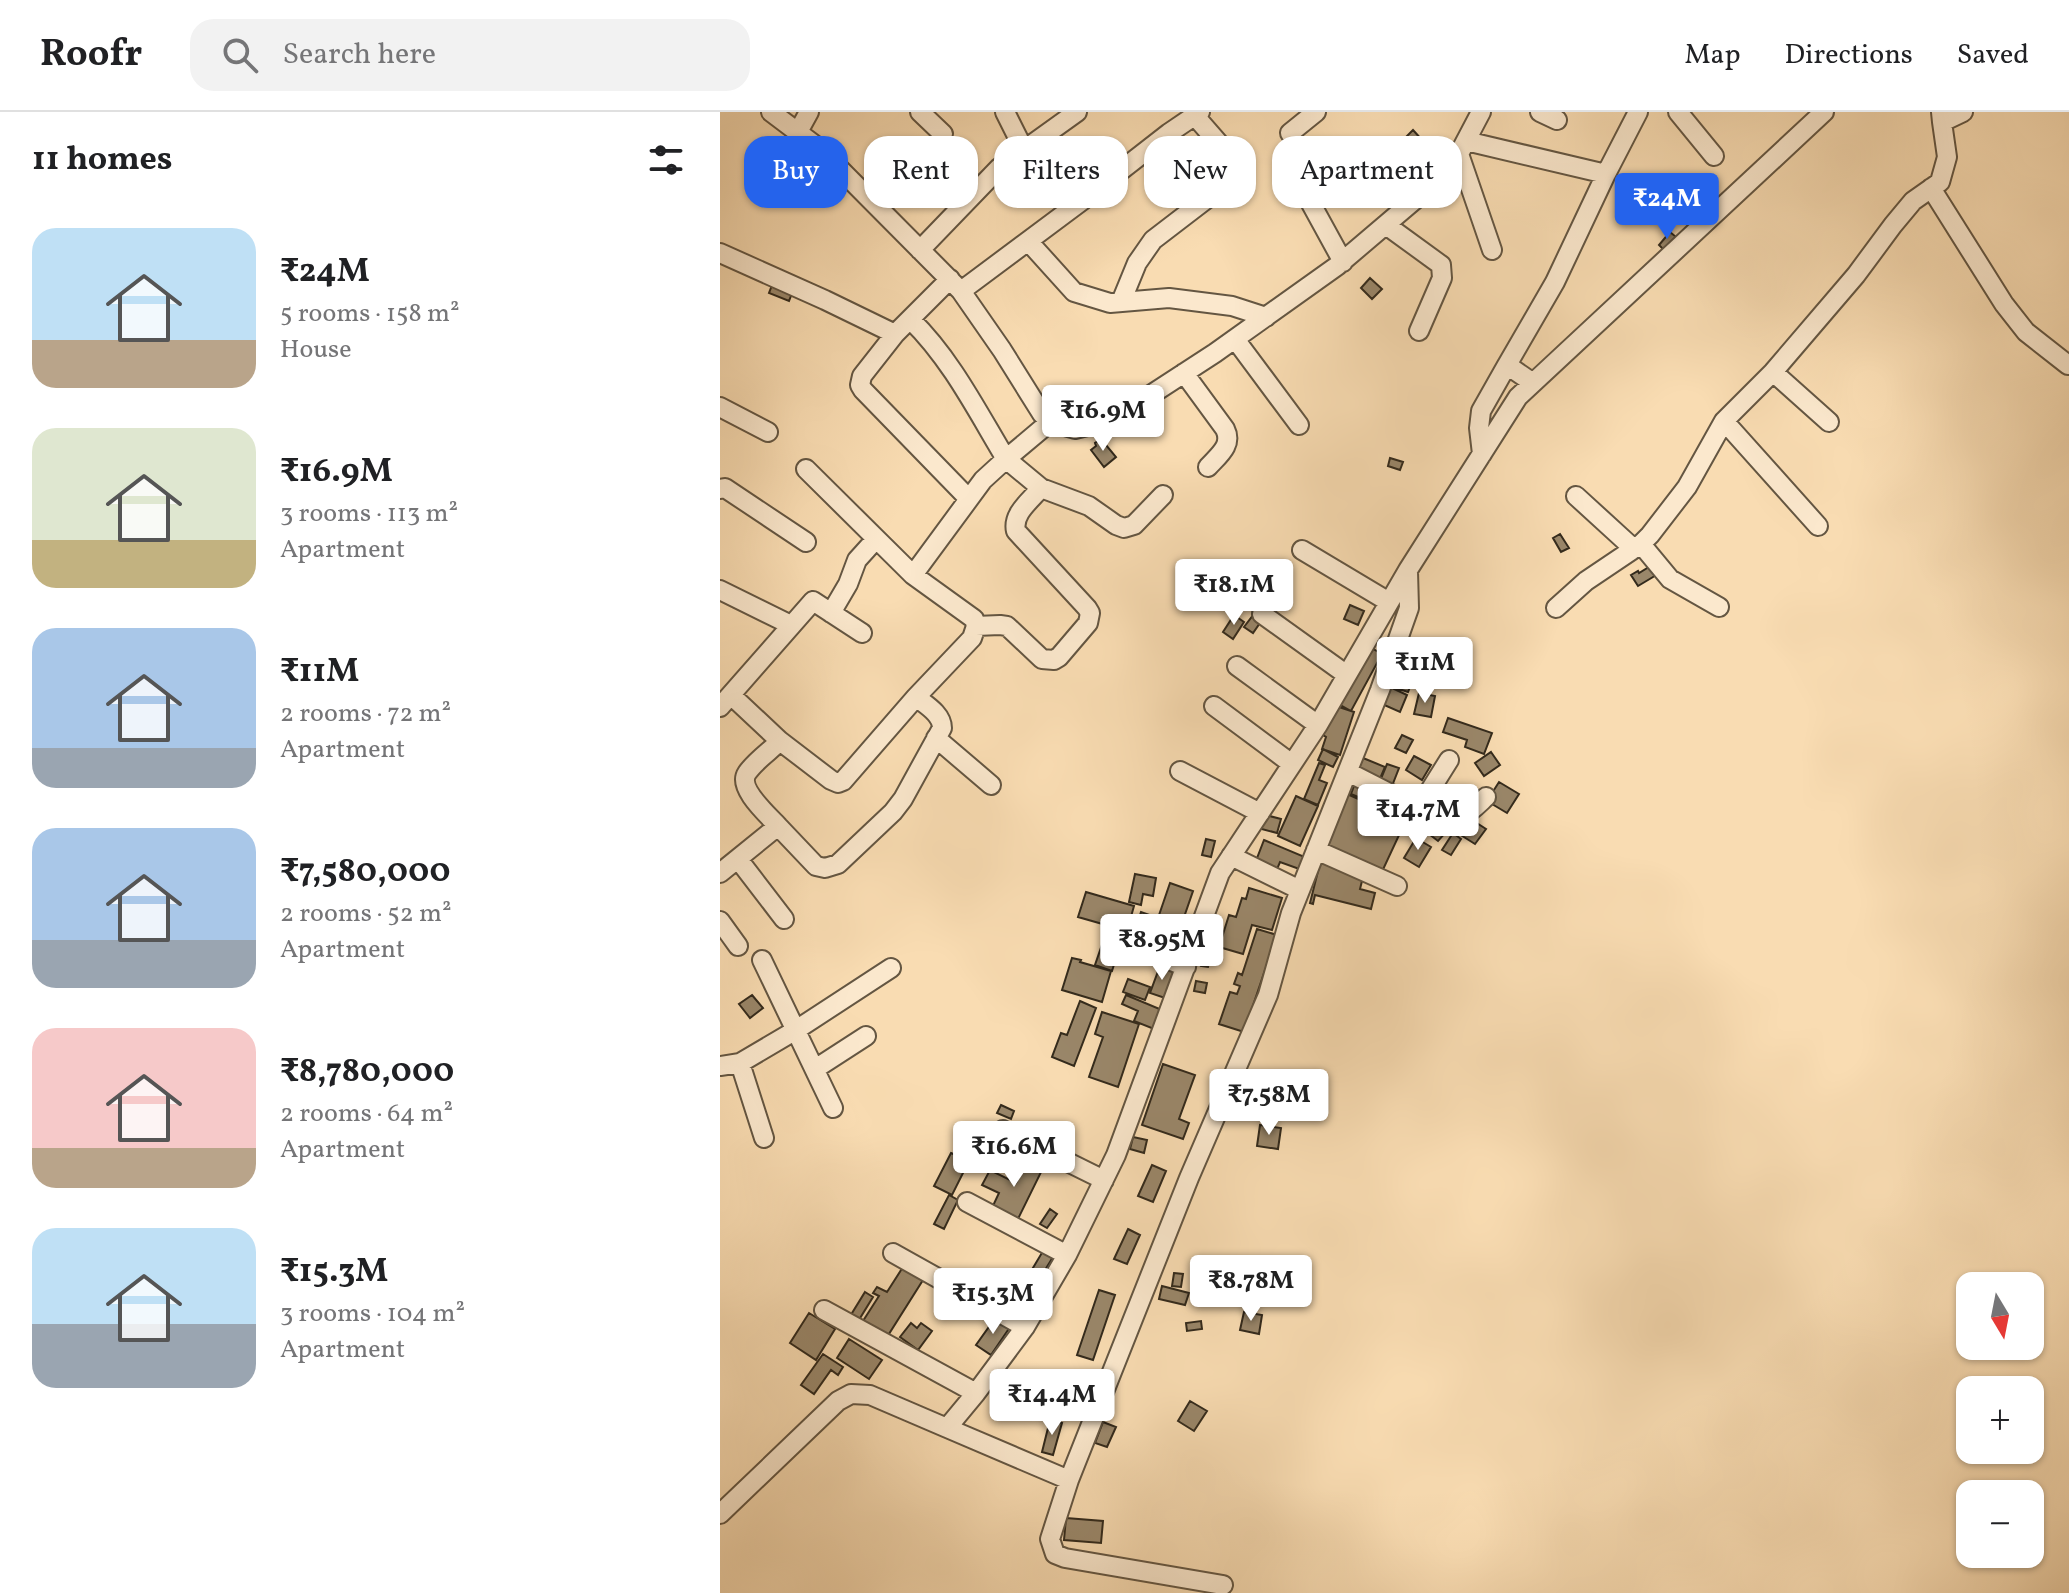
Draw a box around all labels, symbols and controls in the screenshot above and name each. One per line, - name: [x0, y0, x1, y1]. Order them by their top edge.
- search box: [190, 19, 750, 91]
- text: Roofr: [40, 29, 142, 82]
- icon: search: [218, 33, 262, 77]
- text: Search here: [282, 34, 436, 76]
- text: Map: [1685, 36, 1741, 75]
- text: Directions: [1785, 36, 1913, 75]
- text: Saved: [1957, 36, 2029, 75]
- chip: Buy: [744, 136, 848, 208]
- chip: Rent: [864, 136, 978, 208]
- chip: Filters: [994, 136, 1128, 208]
- chip: New: [1144, 136, 1256, 208]
- chip: Apartment: [1272, 136, 1462, 208]
- text: 11 homes: [32, 137, 172, 184]
- icon: filters: [644, 138, 688, 182]
- pin: ₹24M: [1620, 173, 1714, 241]
- text: ₹24M: [1633, 181, 1701, 217]
- text: ₹24M: [280, 249, 370, 296]
- icon: home: [96, 260, 192, 356]
- text: 5 rooms · 158 m²: [280, 296, 460, 332]
- text: House: [280, 332, 352, 368]
- pin: ₹16.9M: [1038, 385, 1168, 453]
- text: ₹16.9M: [1060, 393, 1146, 429]
- text: ₹16.9M: [280, 449, 392, 496]
- icon: home: [96, 460, 192, 556]
- text: 3 rooms · 113 m²: [280, 496, 458, 532]
- text: Apartment: [280, 532, 405, 568]
- pin: ₹18.1M: [1169, 559, 1299, 627]
- text: ₹18.1M: [1193, 567, 1275, 603]
- pin: ₹11M: [1378, 637, 1472, 705]
- text: ₹11M: [1395, 645, 1455, 681]
- text: ₹11M: [280, 649, 359, 696]
- icon: home: [96, 660, 192, 756]
- text: 2 rooms · 72 m²: [280, 696, 451, 732]
- text: Apartment: [280, 732, 405, 768]
- pin: ₹14.7M: [1353, 784, 1483, 852]
- text: ₹14.7M: [1376, 792, 1460, 828]
- text: ₹7,580,000: [280, 849, 450, 896]
- icon: home: [96, 860, 192, 956]
- text: 2 rooms · 52 m²: [280, 896, 452, 932]
- pin: ₹8.95M: [1097, 914, 1227, 982]
- text: ₹8.95M: [1118, 922, 1206, 958]
- text: Apartment: [280, 932, 405, 968]
- text: ₹8,780,000: [280, 1049, 454, 1096]
- icon: home: [96, 1060, 192, 1156]
- pin: ₹7.58M: [1204, 1069, 1334, 1137]
- text: ₹7.58M: [1227, 1077, 1311, 1113]
- text: 2 rooms · 64 m²: [280, 1096, 453, 1132]
- pin: ₹16.6M: [949, 1121, 1079, 1189]
- text: ₹16.6M: [971, 1129, 1057, 1165]
- text: Apartment: [280, 1132, 405, 1168]
- text: ₹15.3M: [280, 1249, 388, 1296]
- pin: ₹8.78M: [1186, 1255, 1316, 1323]
- icon: home: [96, 1260, 192, 1356]
- text: ₹8.78M: [1208, 1263, 1294, 1299]
- pin: ₹15.3M: [928, 1268, 1058, 1336]
- north arrow: [1956, 1272, 2044, 1360]
- map controls: [1956, 1272, 2044, 1568]
- text: ₹15.3M: [952, 1276, 1034, 1312]
- text: 3 rooms · 104 m²: [280, 1296, 465, 1332]
- text: Apartment: [280, 1332, 405, 1368]
- pin: ₹14.4M: [987, 1369, 1117, 1437]
- button: +: [1956, 1376, 2044, 1464]
- text: ₹14.4M: [1008, 1377, 1096, 1413]
- button: −: [1956, 1480, 2044, 1568]

